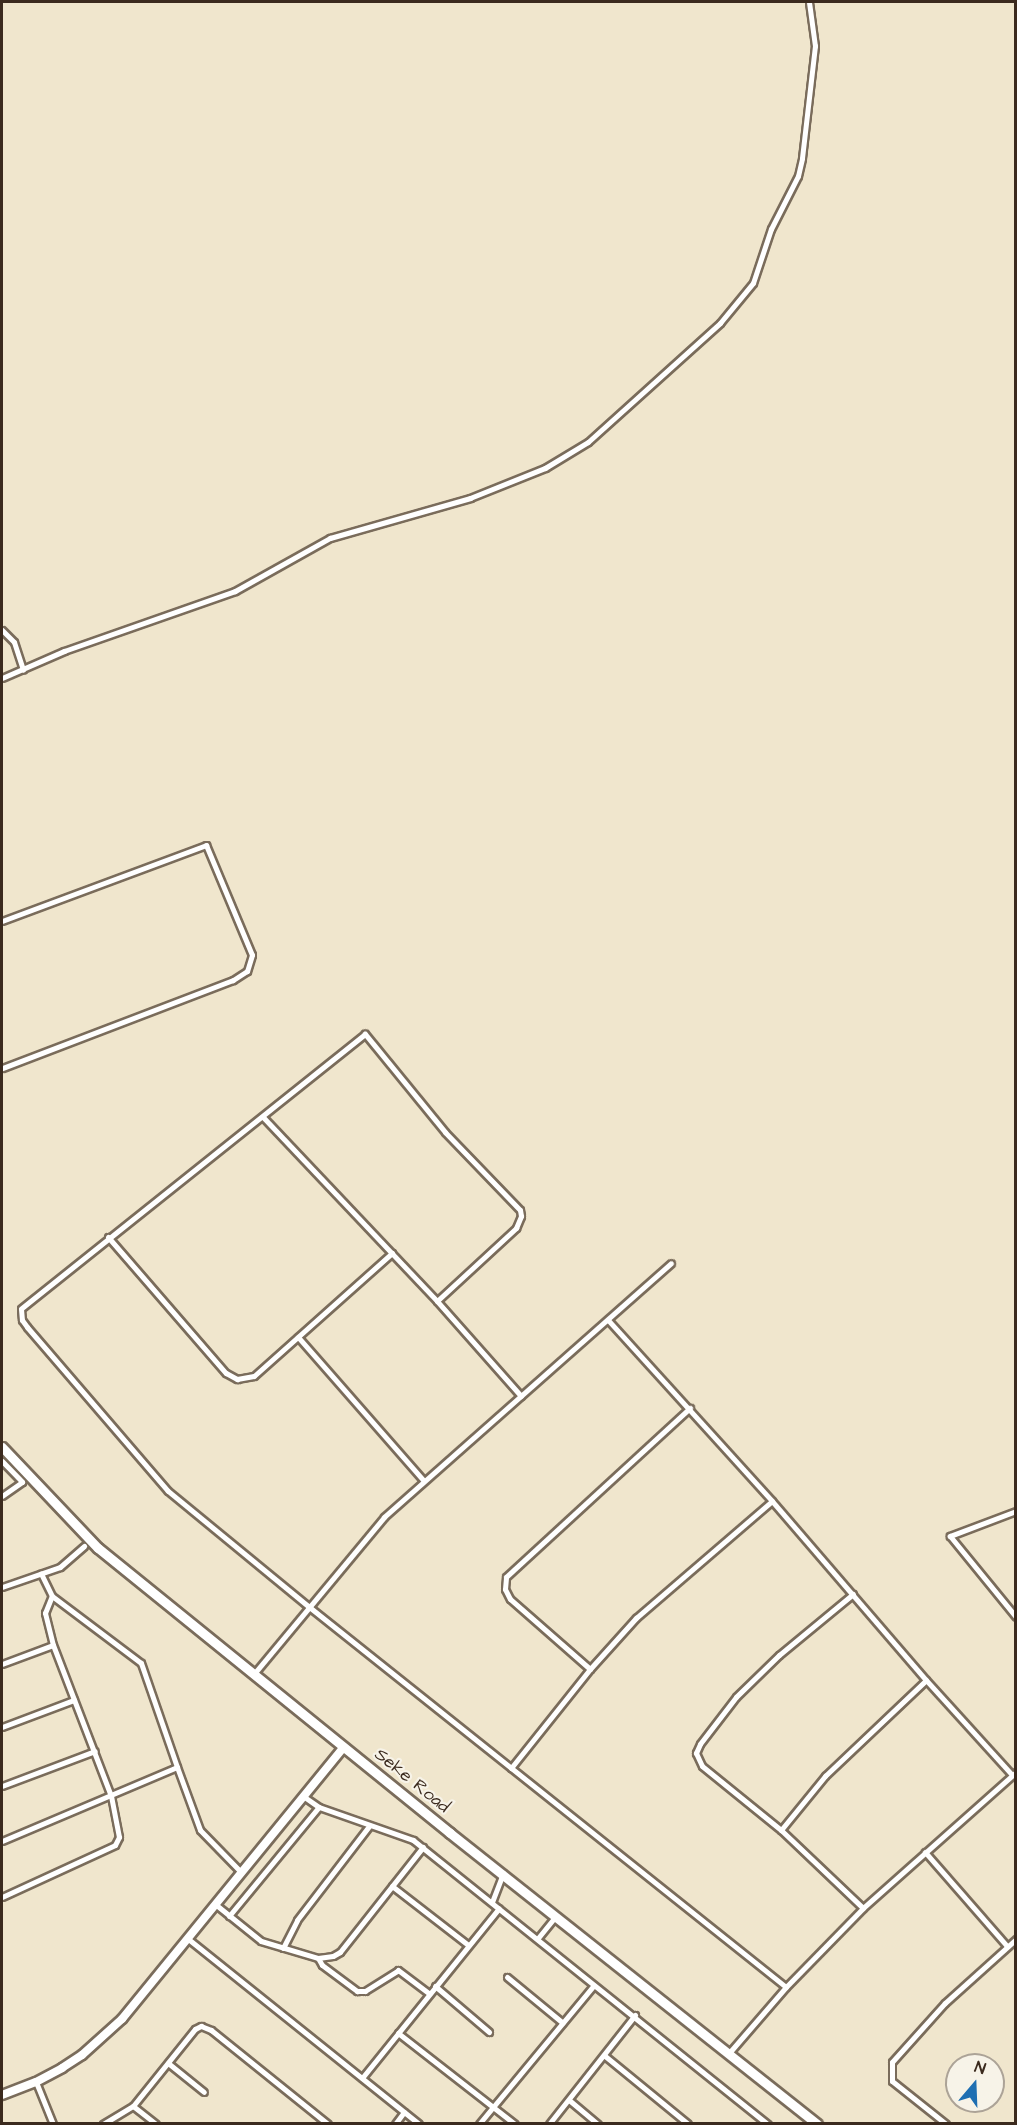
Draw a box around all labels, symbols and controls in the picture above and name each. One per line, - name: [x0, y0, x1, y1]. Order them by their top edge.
- street label: Seke Road: [370, 1744, 454, 1818]
- north arrow: [945, 2053, 1005, 2113]
- text: N: [972, 2056, 989, 2080]

